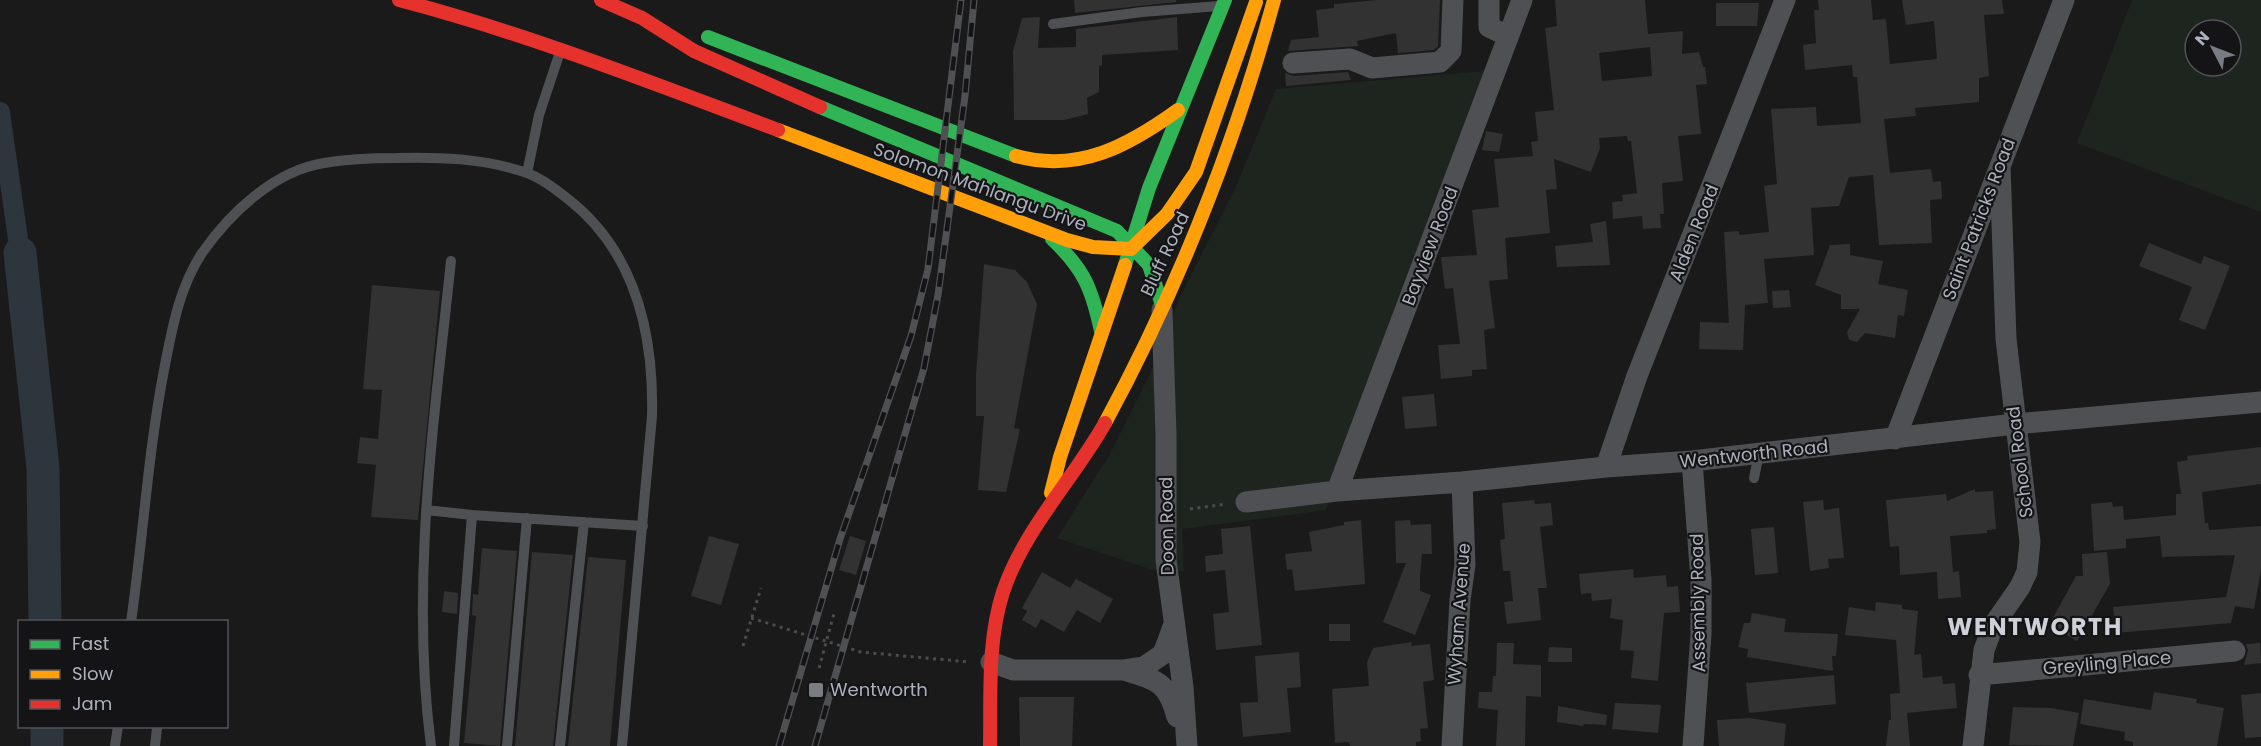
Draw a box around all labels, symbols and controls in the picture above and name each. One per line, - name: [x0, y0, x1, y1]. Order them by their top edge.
- north arrow: [2183, 18, 2243, 78]
- text: N: [2190, 26, 2215, 50]
- street label: Saint Patricks Road: [1936, 134, 2021, 303]
- street label: Solomon Mahlangu Drive: [870, 136, 1090, 237]
- street label: Alden Road: [1663, 180, 1724, 285]
- street label: Bayview Road: [1395, 183, 1464, 309]
- street label: Bluff Road: [1134, 208, 1195, 300]
- street label: School Road: [2000, 405, 2039, 519]
- street label: Wentworth Road: [1678, 433, 1830, 474]
- street label: Doon Road: [1153, 476, 1180, 576]
- street label: Assembly Road: [1684, 533, 1711, 673]
- street label: Wyham Avenue: [1441, 542, 1476, 686]
- district label: WENTWORTH: [1947, 610, 2123, 643]
- legend: [18, 620, 228, 728]
- text: Fast: [72, 631, 109, 656]
- street label: Greyling Place: [2042, 644, 2172, 681]
- text: Slow: [72, 661, 114, 686]
- place label: Wentworth: [830, 677, 928, 702]
- marker: Wentworth: [807, 681, 825, 699]
- text: Jam: [72, 691, 112, 716]

